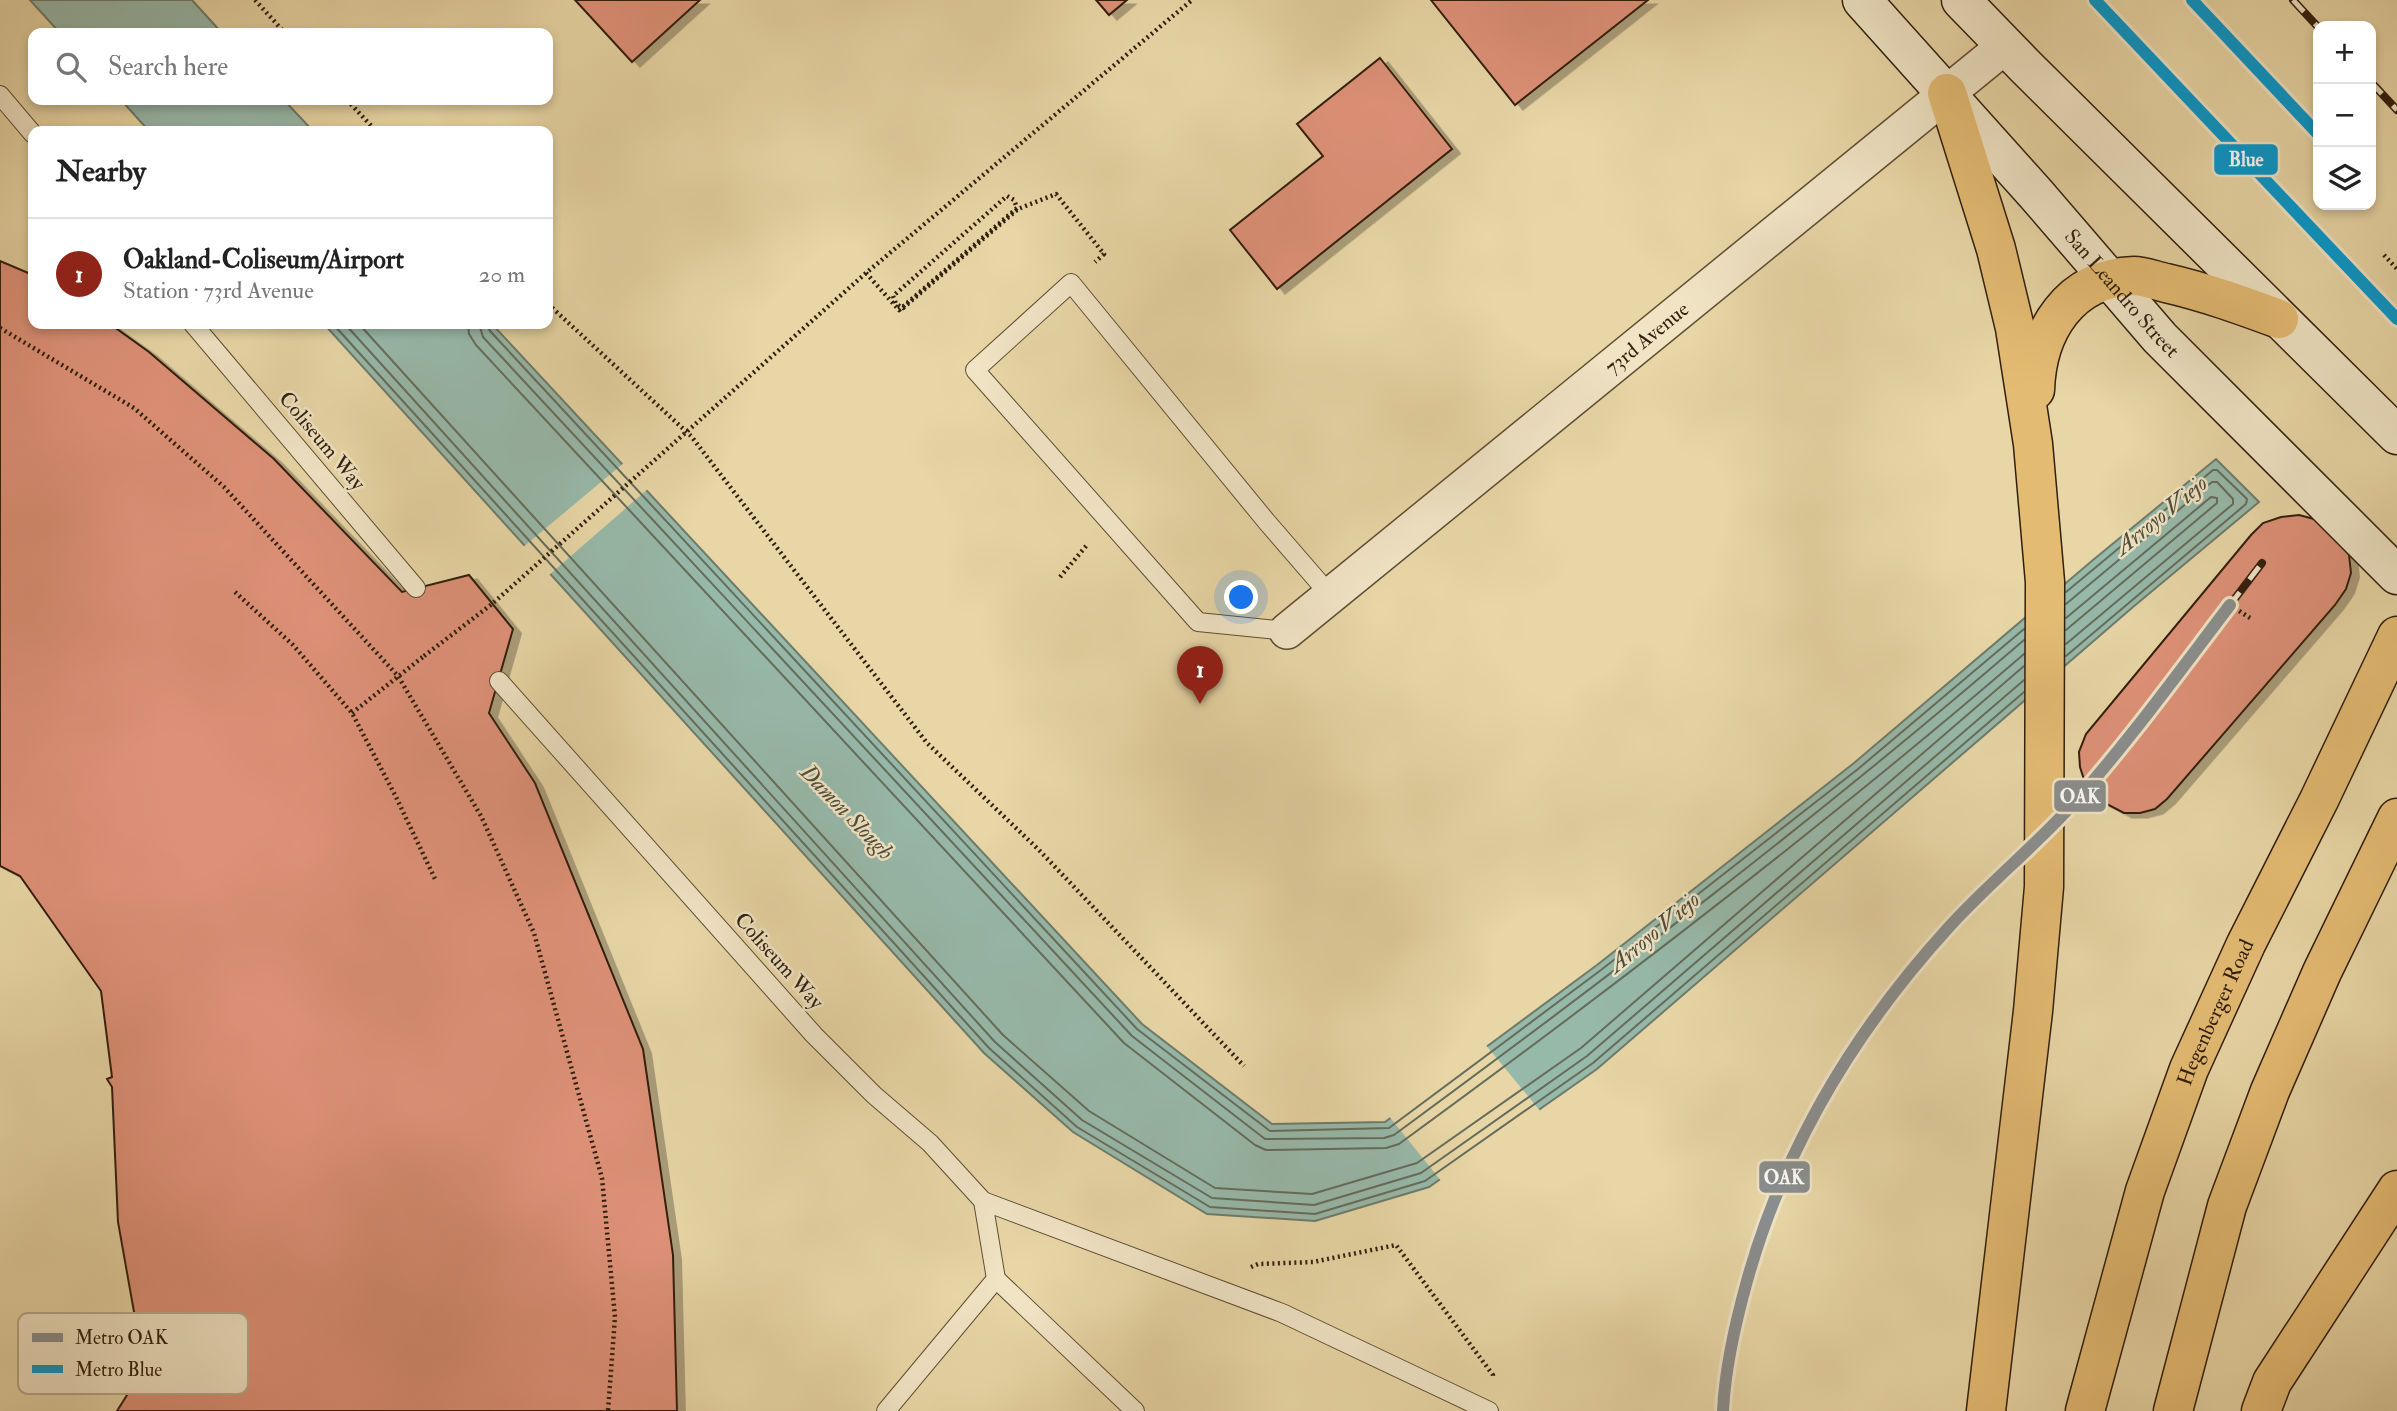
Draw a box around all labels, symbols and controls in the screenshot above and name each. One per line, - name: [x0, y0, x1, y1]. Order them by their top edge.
- map controls: [2313, 21, 2376, 210]
- button: +: [2313, 21, 2376, 84]
- search box: [28, 28, 553, 105]
- icon: search: [52, 48, 90, 86]
- text: Search here: [108, 51, 228, 83]
- button: −: [2313, 84, 2376, 147]
- line badge: Blue: [2213, 143, 2279, 176]
- button: layers: [2313, 147, 2376, 210]
- text: Blue: [2229, 148, 2264, 172]
- text: Nearby: [56, 153, 146, 190]
- street label: San Leandro Street: [2059, 223, 2186, 364]
- text: Oakland-Coliseum/Airport: [123, 244, 404, 276]
- text: 1: [75, 260, 83, 289]
- text: 20 m: [479, 260, 525, 289]
- text: Station · 73rd Avenue: [123, 276, 314, 305]
- street label: 73rd Avenue: [1599, 295, 1695, 380]
- street label: Coliseum Way: [273, 386, 372, 497]
- water label: Arroyo Viejo: [2106, 469, 2213, 563]
- your location: [1224, 580, 1258, 614]
- pin: 1: [1177, 646, 1223, 704]
- water label: Damon Slough: [793, 757, 900, 866]
- line badge: OAK: [2053, 779, 2107, 813]
- text: OAK: [2060, 785, 2101, 809]
- water label: Arroyo Viejo: [1600, 885, 1706, 981]
- street label: Coliseum Way: [728, 907, 830, 1016]
- street label: Hegenberger Road: [2171, 934, 2260, 1089]
- line badge: OAK: [1758, 1160, 1811, 1194]
- text: OAK: [1764, 1166, 1805, 1190]
- legend: [18, 1313, 248, 1394]
- text: Metro OAK: [75, 1326, 169, 1350]
- text: Metro Blue: [75, 1358, 162, 1382]

